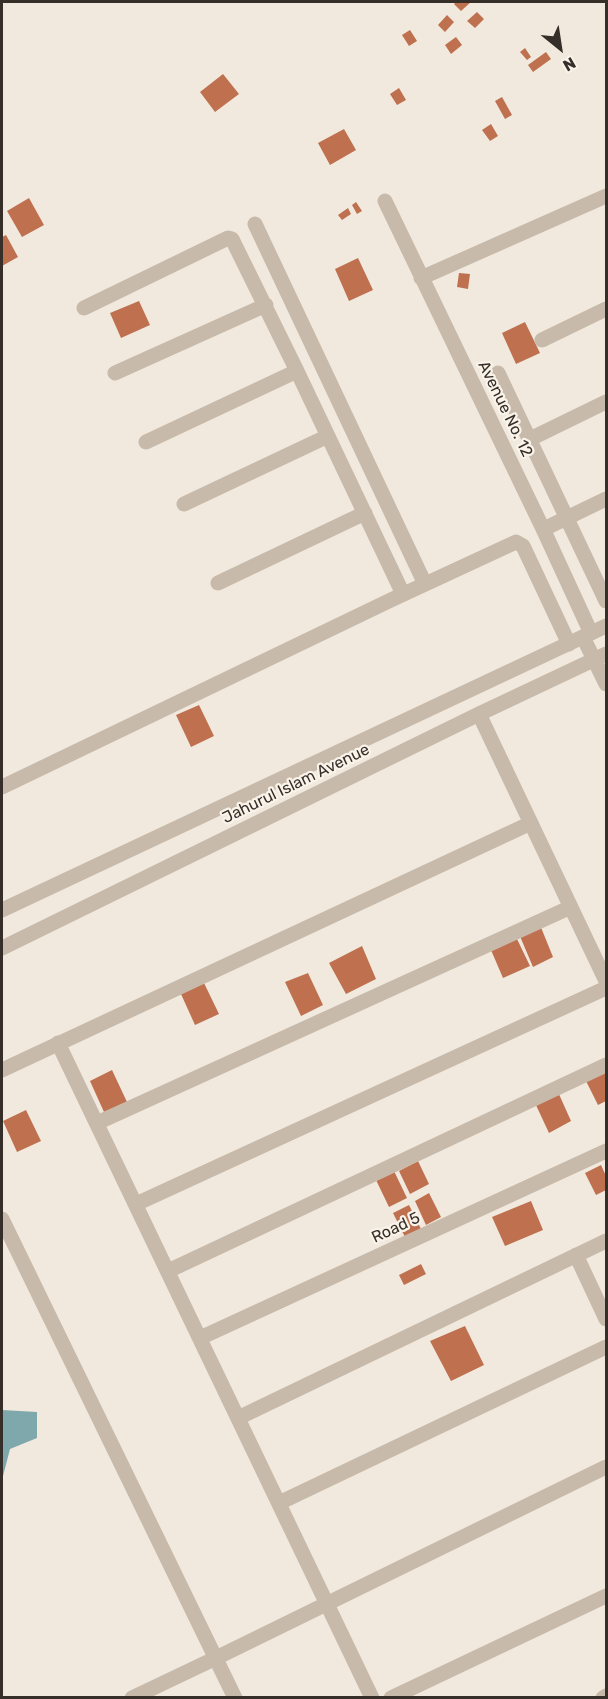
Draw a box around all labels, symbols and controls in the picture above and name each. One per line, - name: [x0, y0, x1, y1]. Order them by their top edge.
- north arrow: [530, 18, 590, 78]
- text: N: [560, 53, 579, 75]
- street label: Avenue No. 12: [474, 358, 536, 460]
- street label: Jahurul Islam Avenue: [219, 740, 373, 828]
- street label: Road 5: [369, 1208, 423, 1248]

